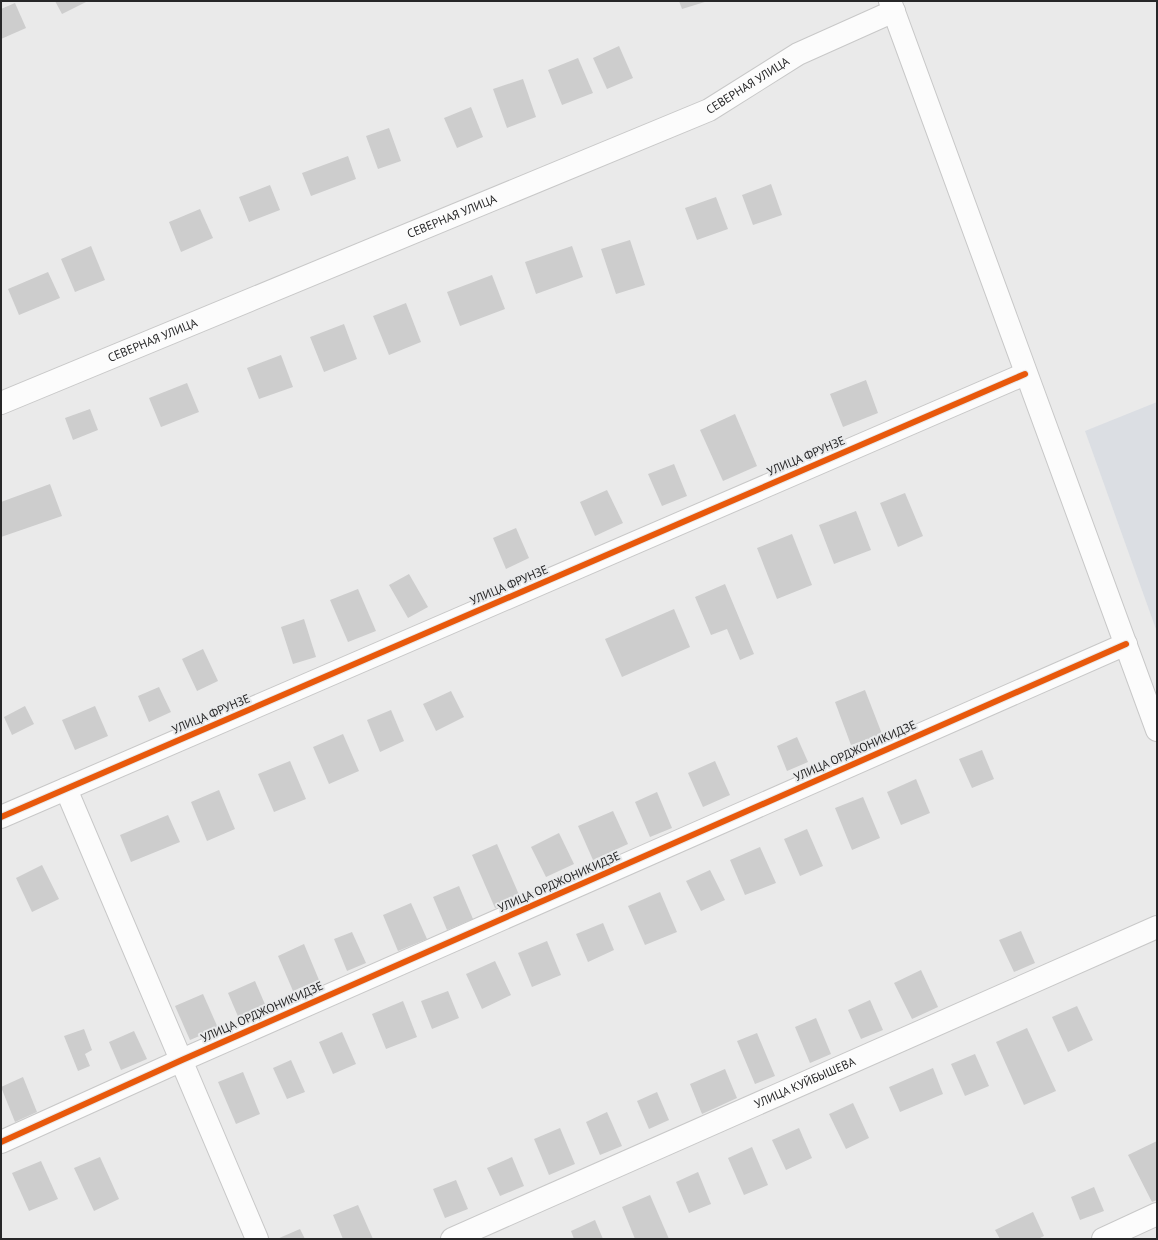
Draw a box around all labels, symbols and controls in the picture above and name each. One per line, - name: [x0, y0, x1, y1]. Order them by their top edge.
- street label: СЕВЕРНАЯ УЛИЦА: [703, 53, 792, 117]
- street label: СЕВЕРНАЯ УЛИЦА: [405, 191, 499, 241]
- street label: СЕВЕРНАЯ УЛИЦА: [105, 315, 199, 365]
- street label: УЛИЦА ФРУНЗЕ: [764, 432, 847, 479]
- street label: УЛИЦА ФРУНЗЕ: [467, 561, 550, 608]
- street label: УЛИЦА ФРУНЗЕ: [169, 690, 252, 737]
- street label: УЛИЦА ОРДЖОНИКИДЗЕ: [791, 717, 918, 784]
- street label: УЛИЦА ОРДЖОНИКИДЗЕ: [495, 848, 622, 915]
- street label: УЛИЦА ОРДЖОНИКИДЗЕ: [198, 978, 325, 1045]
- street label: УЛИЦА КУЙБЫШЕВА: [752, 1053, 858, 1111]

